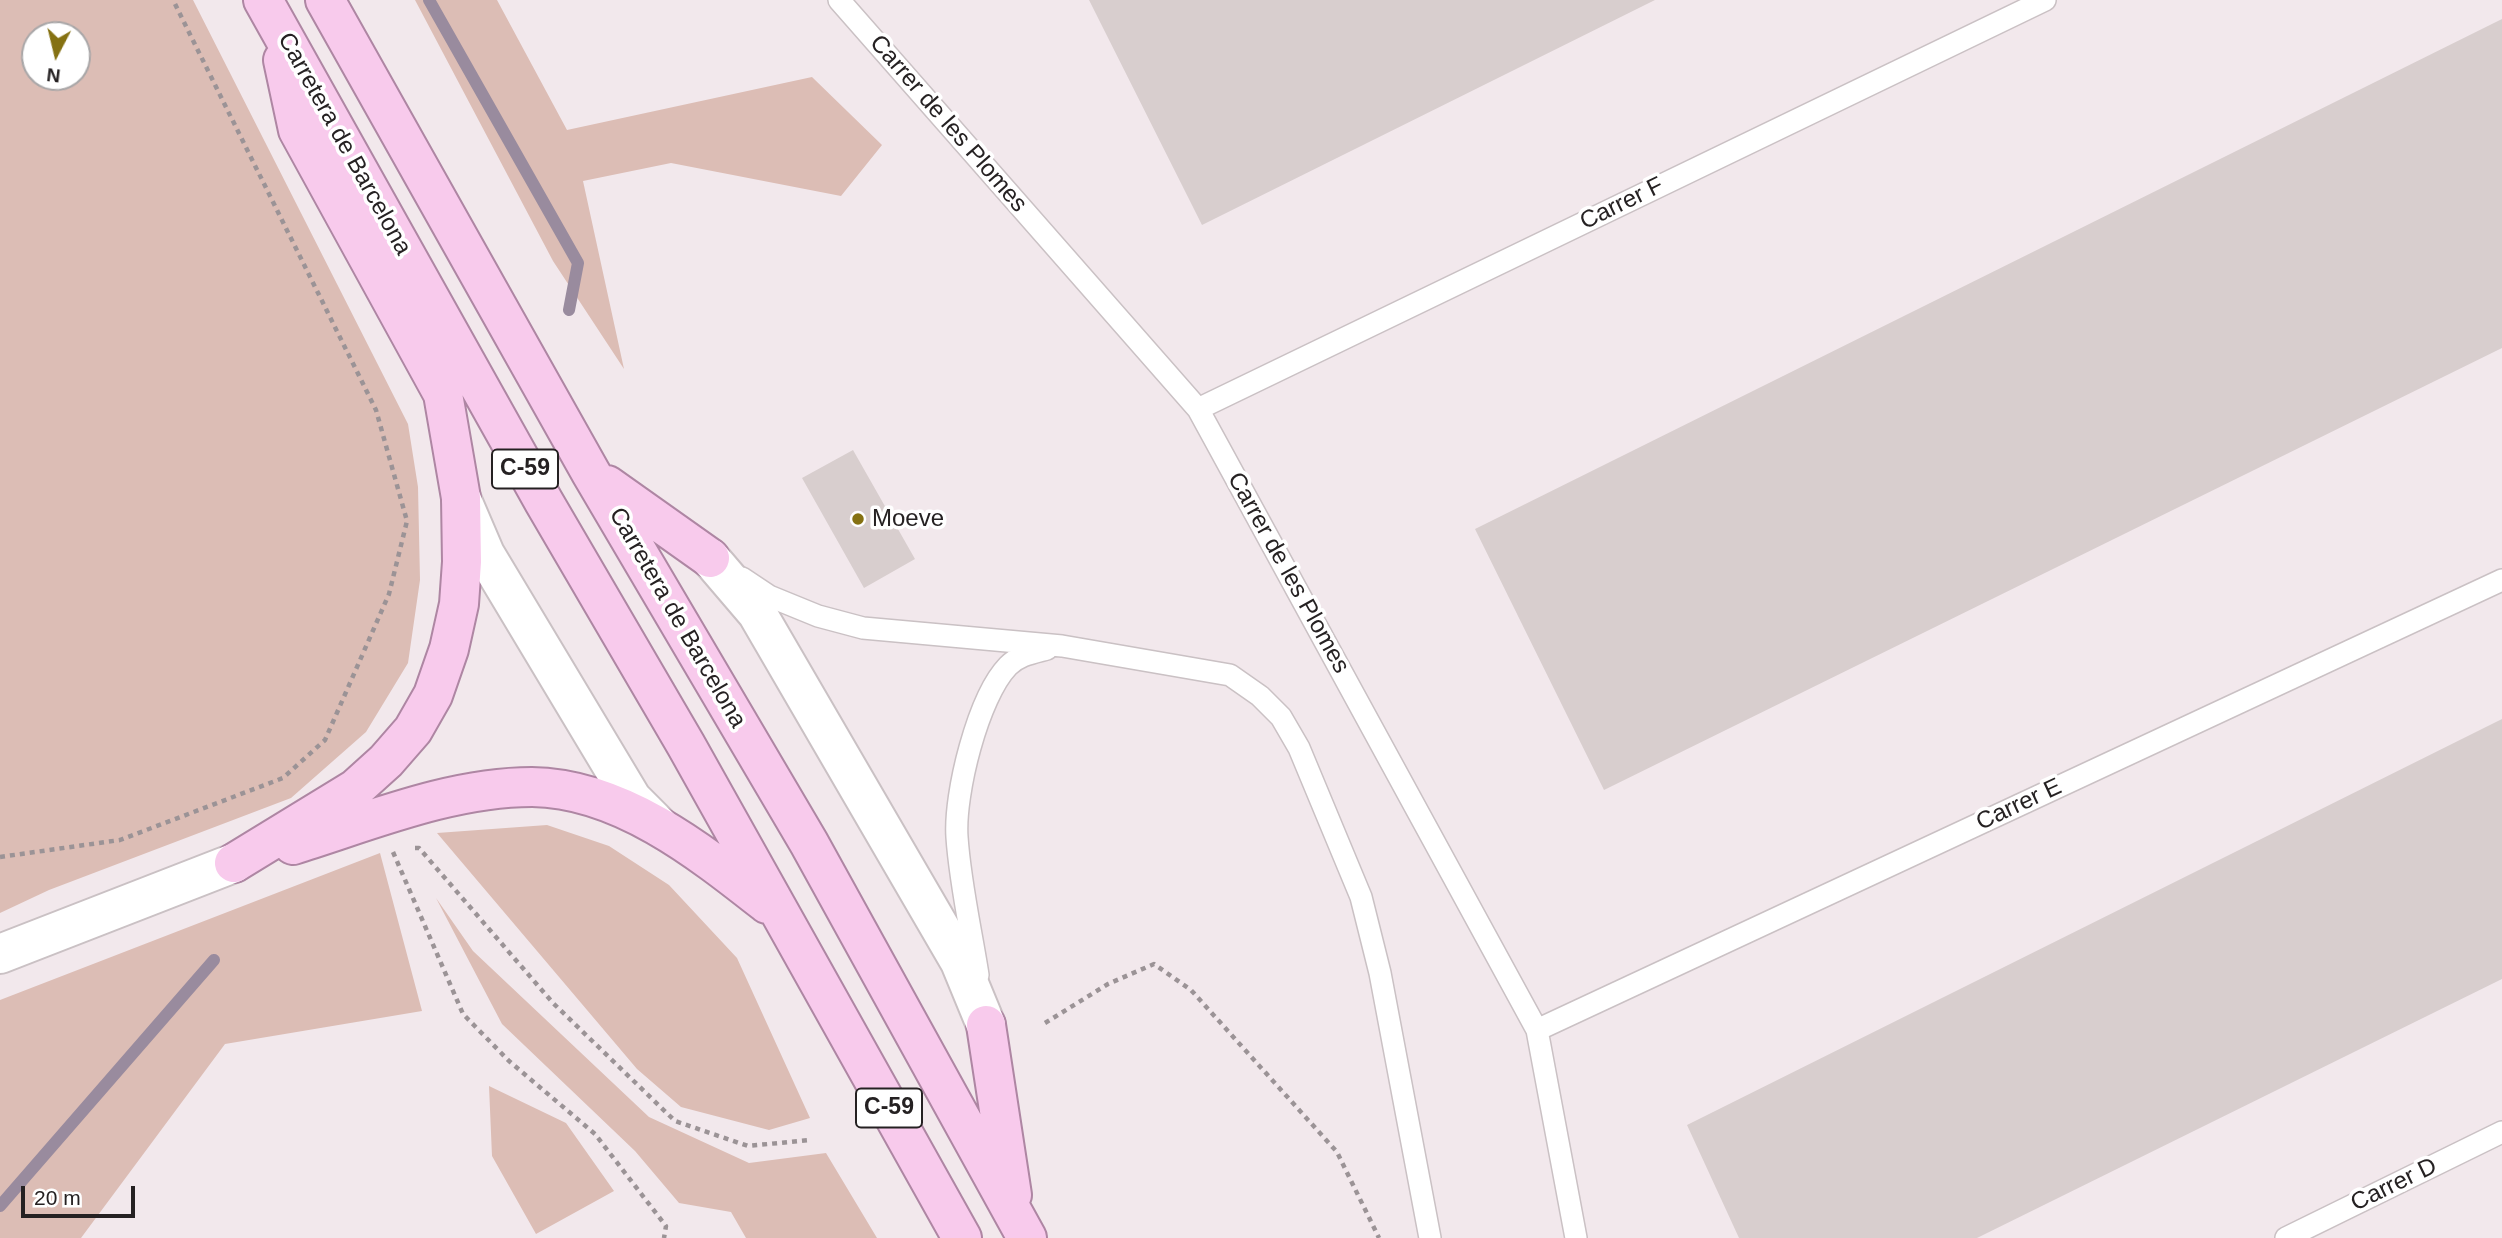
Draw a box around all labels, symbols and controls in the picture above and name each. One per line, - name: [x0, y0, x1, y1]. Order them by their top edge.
- north arrow: [21, 21, 91, 91]
- street label: Carretera de Barcelona: [271, 28, 417, 260]
- street label: Carrer de les Plomes: [863, 29, 1033, 219]
- text: N: [46, 64, 62, 87]
- street label: Carrer F: [1576, 171, 1668, 237]
- road number: C-59: [492, 449, 558, 489]
- street label: Carrer de les Plomes: [1221, 467, 1355, 679]
- street label: Carretera de Barcelona: [602, 503, 752, 733]
- place label: Moeve: [872, 505, 944, 533]
- marker: Moeve: [850, 511, 866, 527]
- street label: Carrer E: [1972, 773, 2066, 837]
- road number: C-59: [856, 1088, 922, 1128]
- street label: Carrer D: [2346, 1152, 2442, 1218]
- scale bar: [24, 1172, 138, 1216]
- text: 20 m: [34, 1186, 81, 1209]

